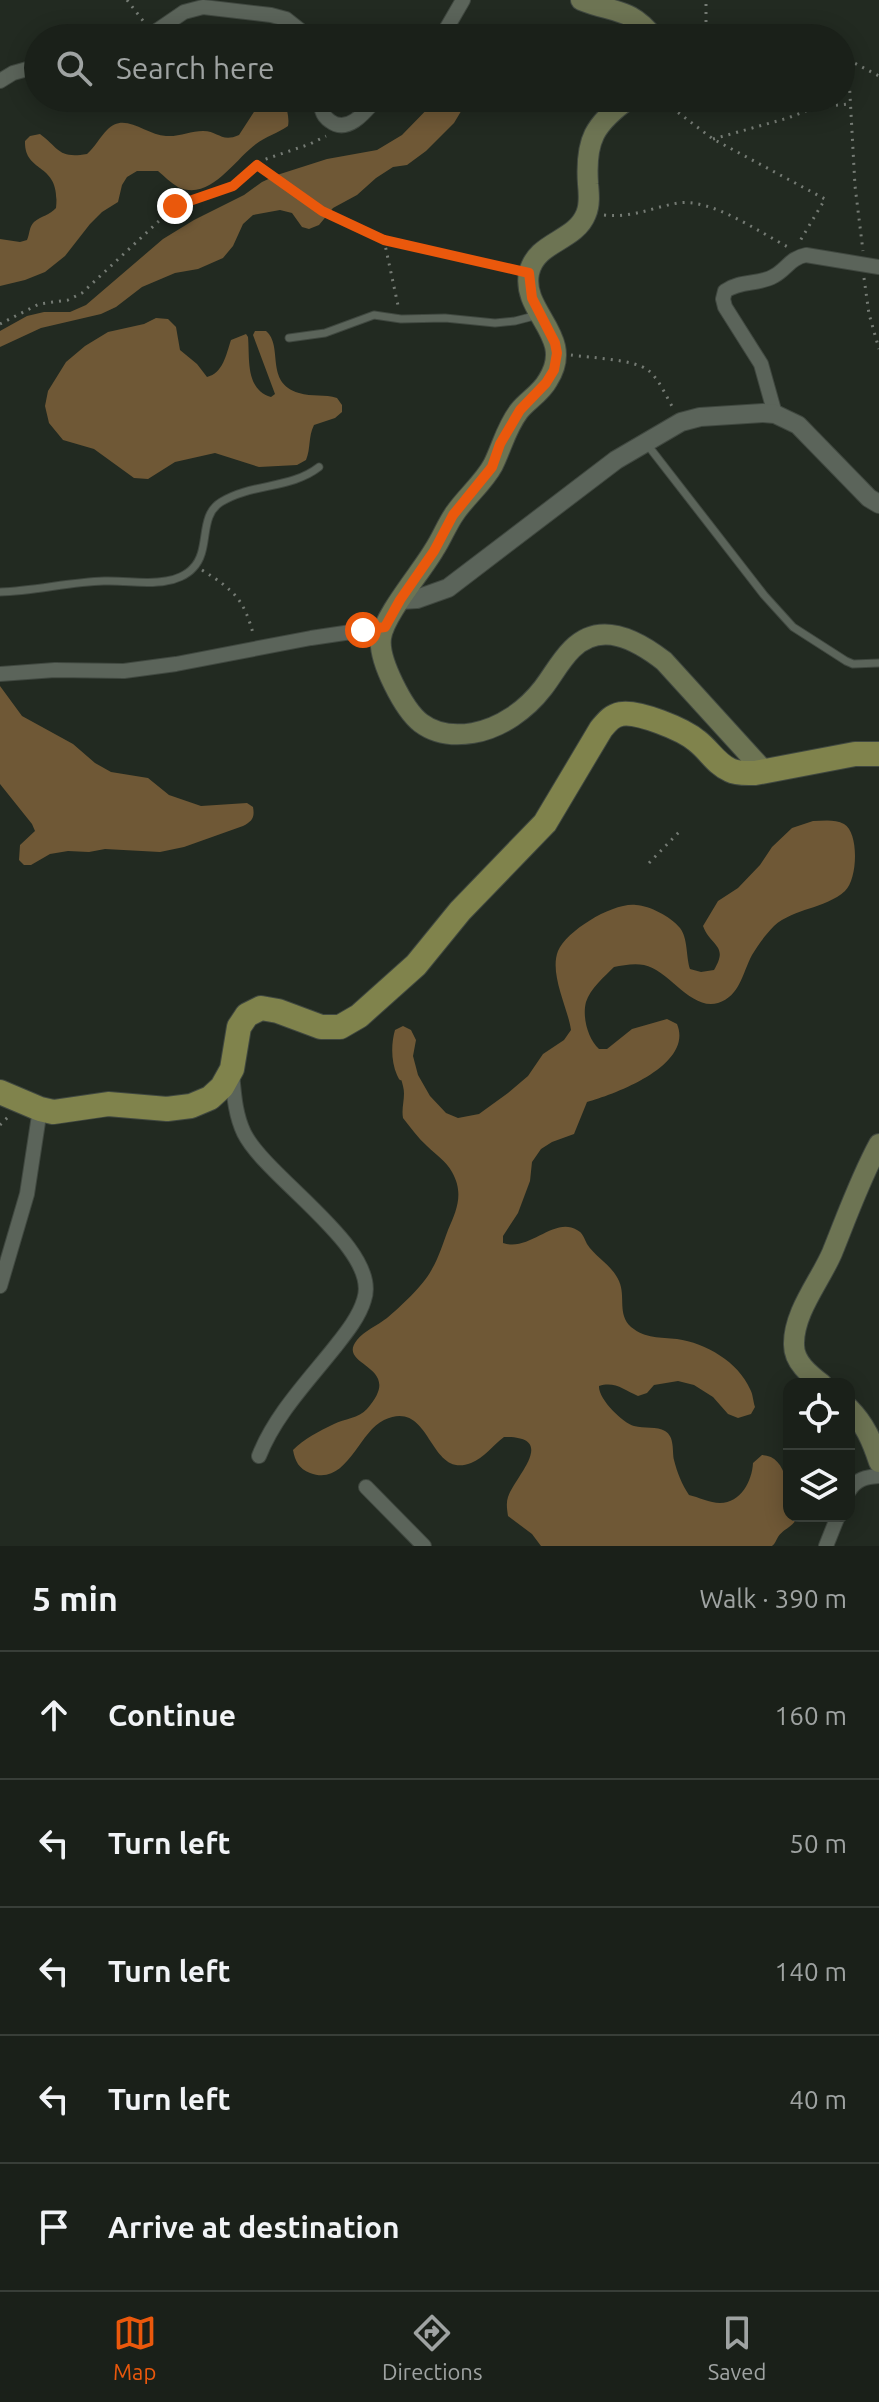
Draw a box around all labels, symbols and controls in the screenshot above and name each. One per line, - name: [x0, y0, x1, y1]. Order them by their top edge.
- search box: [24, 24, 855, 112]
- icon: search: [52, 46, 96, 90]
- text: Search here: [116, 51, 275, 85]
- route end: [157, 188, 193, 224]
- route start: [345, 612, 381, 648]
- map controls: [783, 1378, 855, 1522]
- button: locate: [783, 1378, 855, 1450]
- button: layers: [783, 1450, 855, 1522]
- text: 5 min: [32, 1579, 118, 1617]
- text: Walk · 390 m: [699, 1584, 847, 1613]
- icon: ahead: [32, 1693, 76, 1737]
- text: Continue: [108, 1698, 236, 1732]
- text: 160 m: [775, 1701, 847, 1730]
- icon: left: [32, 1821, 76, 1865]
- text: Turn left: [108, 1826, 230, 1860]
- text: 50 m: [789, 1829, 847, 1858]
- icon: left: [32, 1949, 76, 1993]
- text: Turn left: [108, 1954, 230, 1988]
- text: 140 m: [775, 1957, 847, 1986]
- icon: left: [32, 2077, 76, 2121]
- text: Turn left: [108, 2082, 230, 2116]
- text: 40 m: [789, 2085, 847, 2114]
- icon: arrive: [32, 2205, 76, 2249]
- text: Arrive at destination: [108, 2210, 400, 2244]
- tab: Map: [113, 2311, 157, 2384]
- tab: Directions: [382, 2311, 482, 2384]
- tab: Saved: [708, 2311, 766, 2384]

